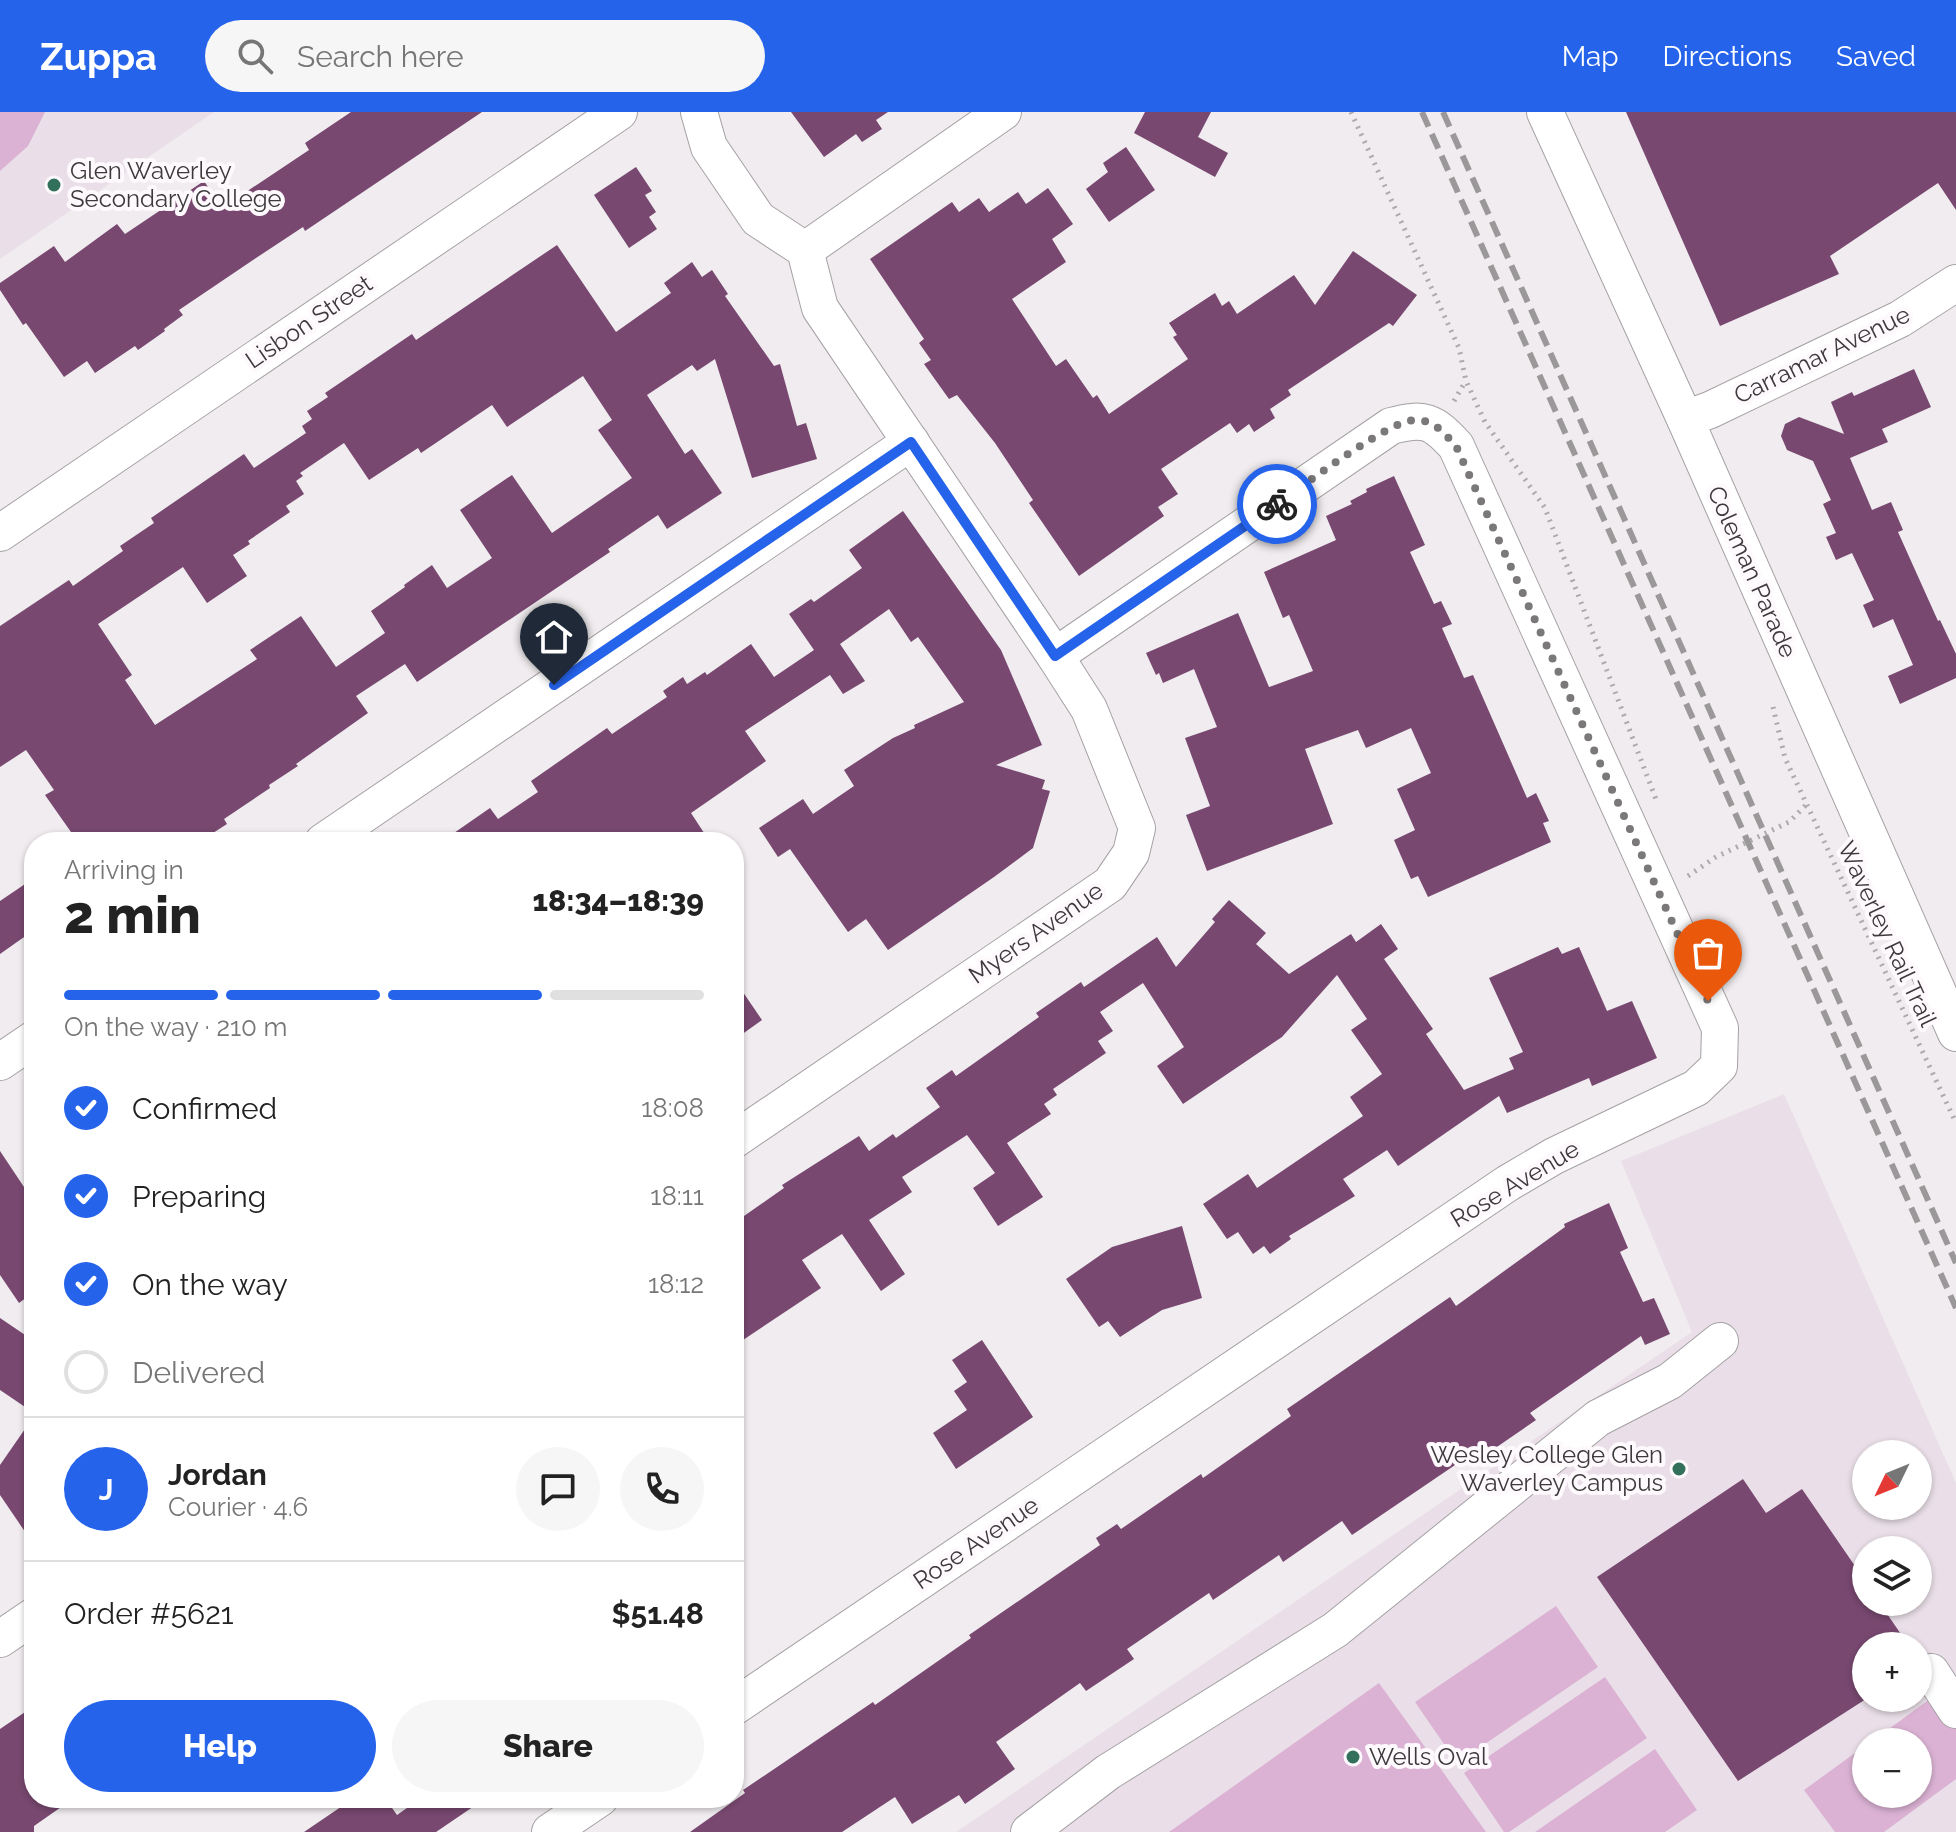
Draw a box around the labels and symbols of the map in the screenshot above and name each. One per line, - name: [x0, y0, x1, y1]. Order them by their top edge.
- place label: Glen Waverley Secondary College: [70, 156, 282, 213]
- marker: Glen Waverley Secondary College: [45, 176, 63, 194]
- street label: Lisbon Street: [240, 269, 378, 375]
- street label: Carramar Avenue: [1729, 299, 1914, 410]
- courier: [1237, 464, 1317, 544]
- street label: Coleman Parade: [1702, 481, 1803, 662]
- pin: [520, 603, 588, 685]
- street label: Waverley Rail Trail: [1832, 837, 1943, 1031]
- street label: Myers Avenue: [963, 876, 1108, 990]
- pin: [1674, 919, 1742, 1001]
- street label: Rose Avenue: [1445, 1134, 1584, 1233]
- place label: Wesley College Glen Waverley Campus: [1430, 1440, 1663, 1497]
- north arrow: [1852, 1440, 1932, 1520]
- marker: Wesley College Glen Waverley Campus: [1670, 1460, 1688, 1478]
- street label: Rose Avenue: [908, 1490, 1044, 1595]
- place label: Wells Oval: [1369, 1742, 1488, 1771]
- marker: Wells Oval: [1344, 1748, 1362, 1766]

